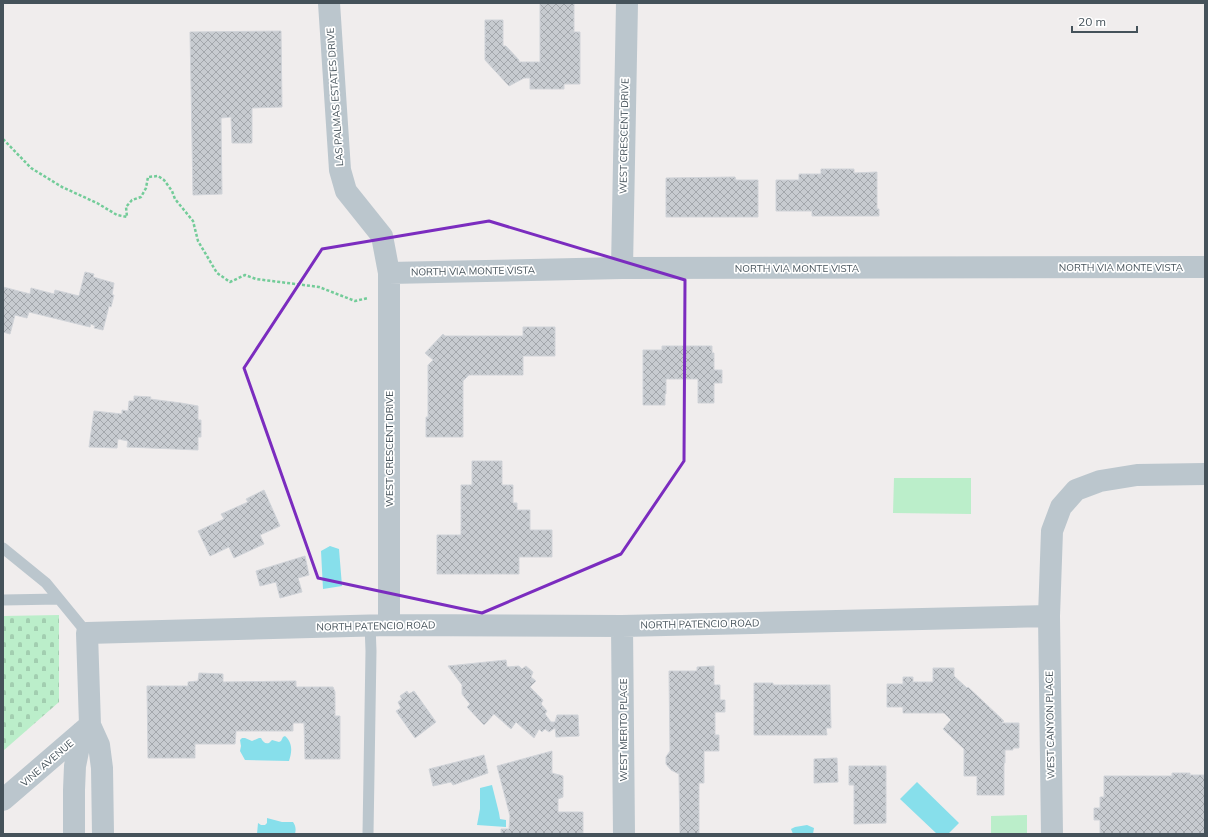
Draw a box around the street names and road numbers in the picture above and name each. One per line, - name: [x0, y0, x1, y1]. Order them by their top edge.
- street label: LAS PALMAS ESTATES DRIVE: [324, 27, 346, 167]
- street label: WEST CRESCENT DRIVE: [616, 78, 632, 194]
- street label: NORTH VIA MONTE VISTA: [1059, 261, 1184, 274]
- street label: NORTH VIA MONTE VISTA: [735, 262, 860, 275]
- street label: NORTH VIA MONTE VISTA: [411, 263, 536, 279]
- street label: WEST CRESCENT DRIVE: [383, 391, 396, 507]
- street label: NORTH PATENCIO ROAD: [640, 616, 760, 632]
- street label: NORTH PATENCIO ROAD: [316, 618, 436, 634]
- street label: WEST CANYON PLACE: [1043, 671, 1057, 779]
- street label: WEST MERITO PLACE: [617, 678, 630, 782]
- street label: VINE AVENUE: [18, 736, 76, 790]

